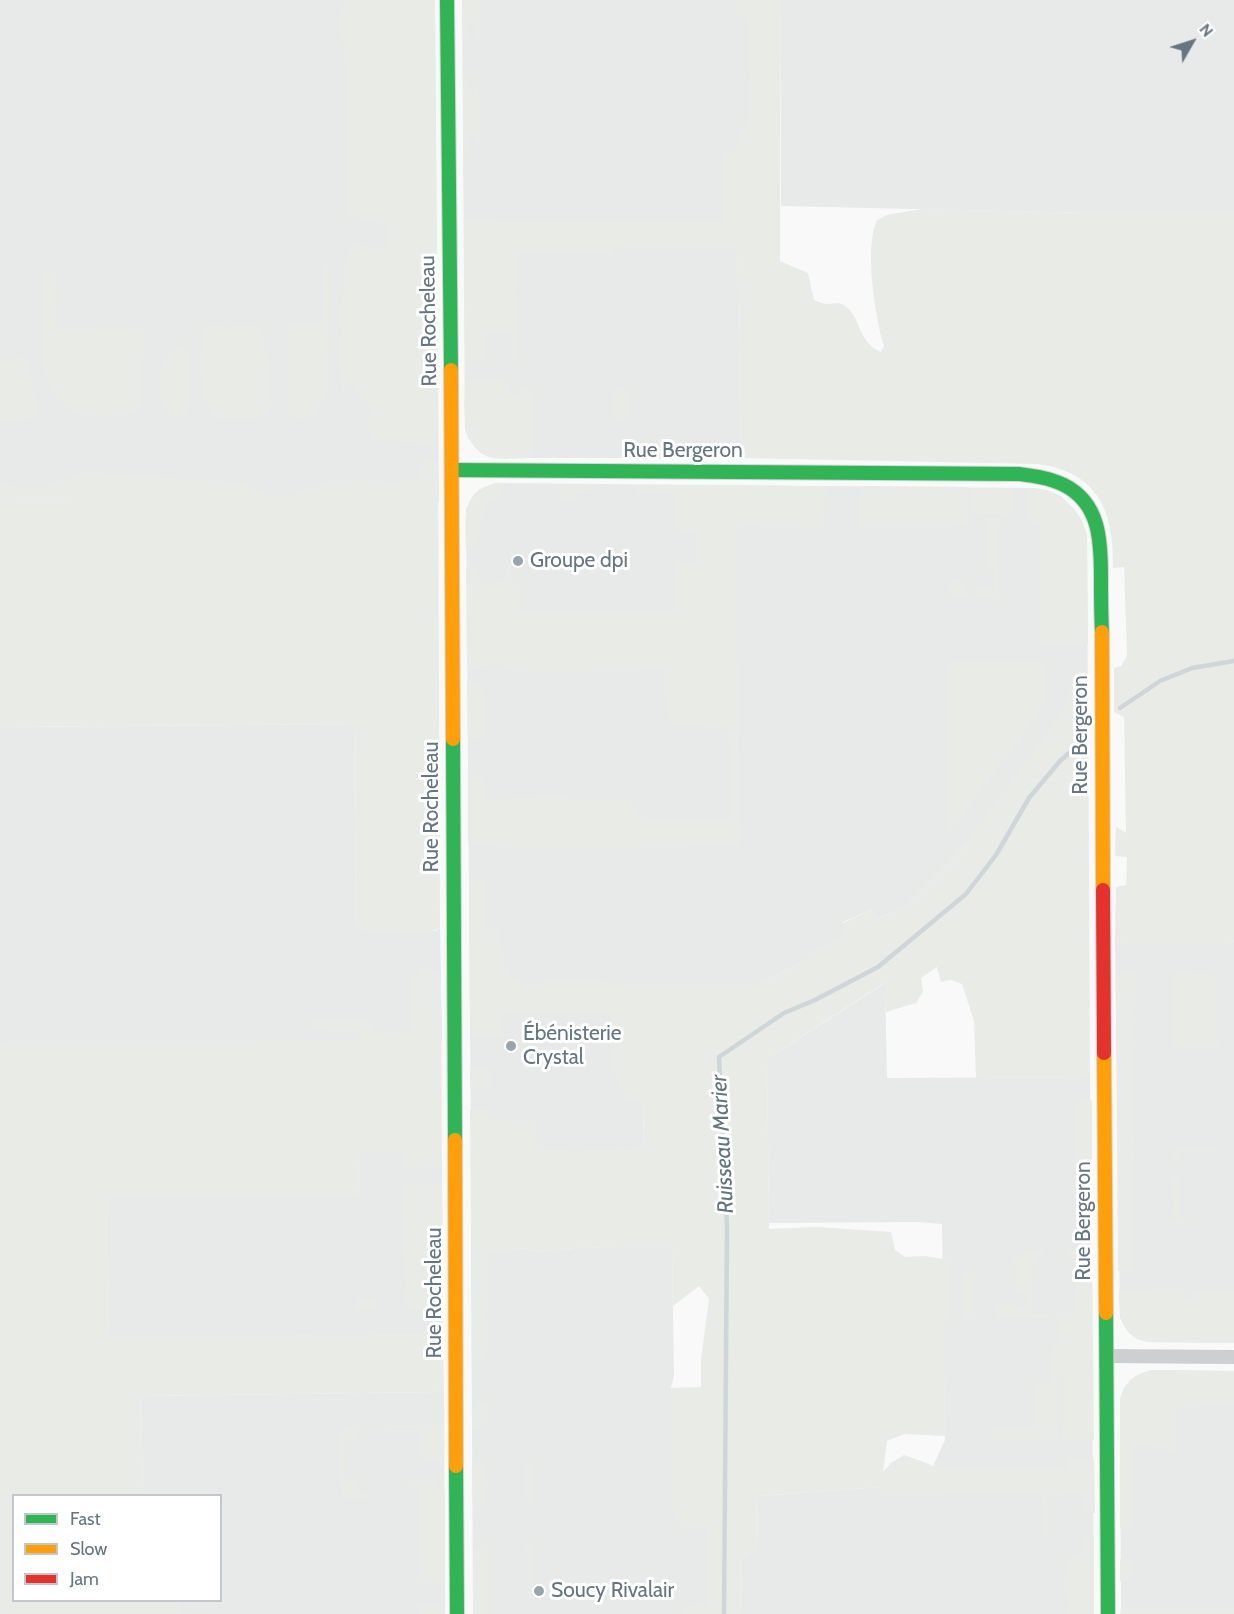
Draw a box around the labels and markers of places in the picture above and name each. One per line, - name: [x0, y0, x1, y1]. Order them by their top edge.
- place label: Groupe dpi: [530, 548, 628, 574]
- marker: Groupe dpi: [511, 554, 525, 568]
- place label: Ébénisterie Crystal: [523, 1021, 622, 1071]
- marker: Ébénisterie Crystal: [504, 1039, 518, 1053]
- place label: Soucy Rivalair: [551, 1578, 674, 1604]
- marker: Soucy Rivalair: [532, 1584, 546, 1598]

